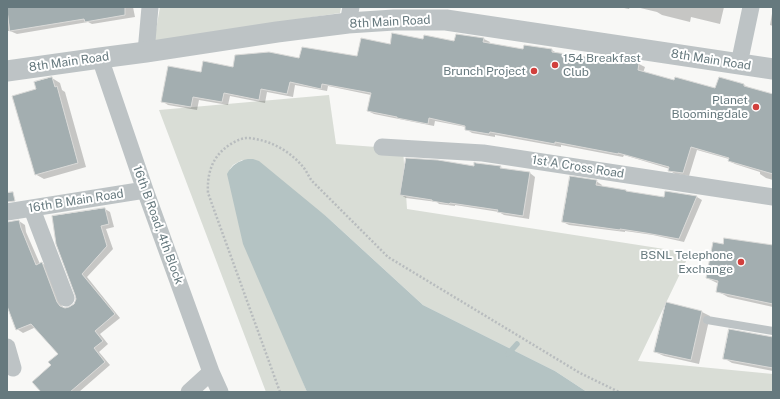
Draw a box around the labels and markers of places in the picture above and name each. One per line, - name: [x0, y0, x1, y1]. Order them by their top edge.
- place label: 154 Breakfast Club: [563, 51, 641, 79]
- marker: 154 Breakfast Club: [550, 60, 560, 70]
- place label: Brunch Project: [443, 64, 526, 78]
- marker: Brunch Project: [529, 66, 539, 76]
- place label: Planet Bloomingdale: [671, 93, 748, 121]
- marker: Planet Bloomingdale: [751, 102, 761, 112]
- place label: BSNL Telephone Exchange: [640, 248, 733, 276]
- marker: BSNL Telephone Exchange: [736, 257, 746, 267]

